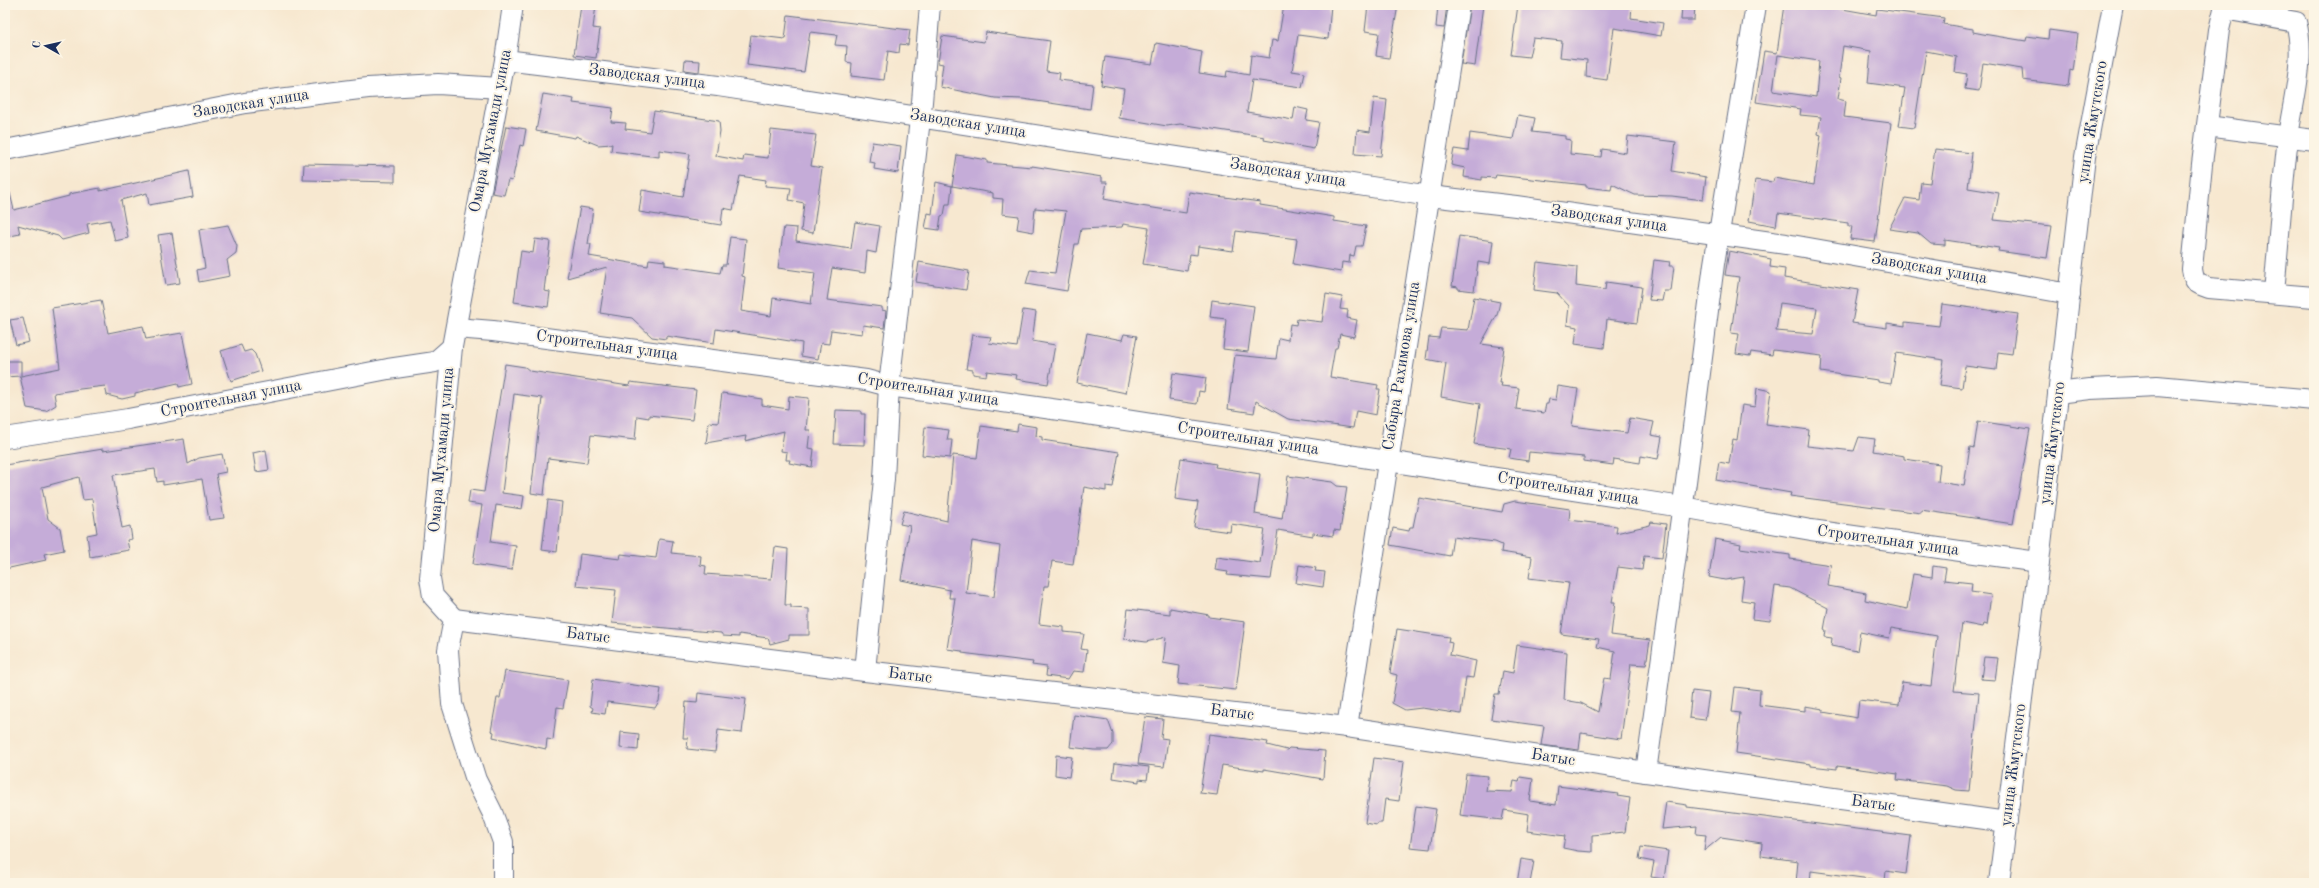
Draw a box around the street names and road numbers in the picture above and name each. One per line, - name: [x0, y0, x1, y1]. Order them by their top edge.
- street label: Омара Мухамади улица: [467, 48, 515, 214]
- street label: улица Жмутского: [2075, 60, 2111, 184]
- street label: Заводская улица: [588, 62, 706, 92]
- street label: Заводская улица: [192, 87, 310, 121]
- street label: Заводская улица: [909, 107, 1027, 141]
- street label: Заводская улица: [1229, 156, 1347, 190]
- street label: Заводская улица: [1550, 203, 1668, 235]
- street label: Заводская улица: [1870, 251, 1988, 287]
- street label: Сабыра Рахимова улица: [1381, 280, 1423, 452]
- street label: Строительная улица: [535, 328, 679, 364]
- street label: Омара Мухамади улица: [427, 366, 457, 533]
- street label: Строительная улица: [856, 371, 1000, 409]
- street label: Строительная улица: [159, 377, 303, 421]
- street label: улица Жмутского: [2038, 381, 2068, 505]
- street label: Строительная улица: [1176, 420, 1320, 458]
- street label: Строительная улица: [1496, 470, 1640, 508]
- street label: Строительная улица: [1816, 523, 1960, 559]
- street label: Батыс: [565, 625, 611, 647]
- street label: Батыс: [887, 665, 933, 687]
- street label: Батыс: [1209, 702, 1255, 724]
- street label: улица Жмутского: [1999, 703, 2029, 827]
- street label: Батыс: [1530, 747, 1576, 769]
- street label: Батыс: [1850, 793, 1896, 815]

